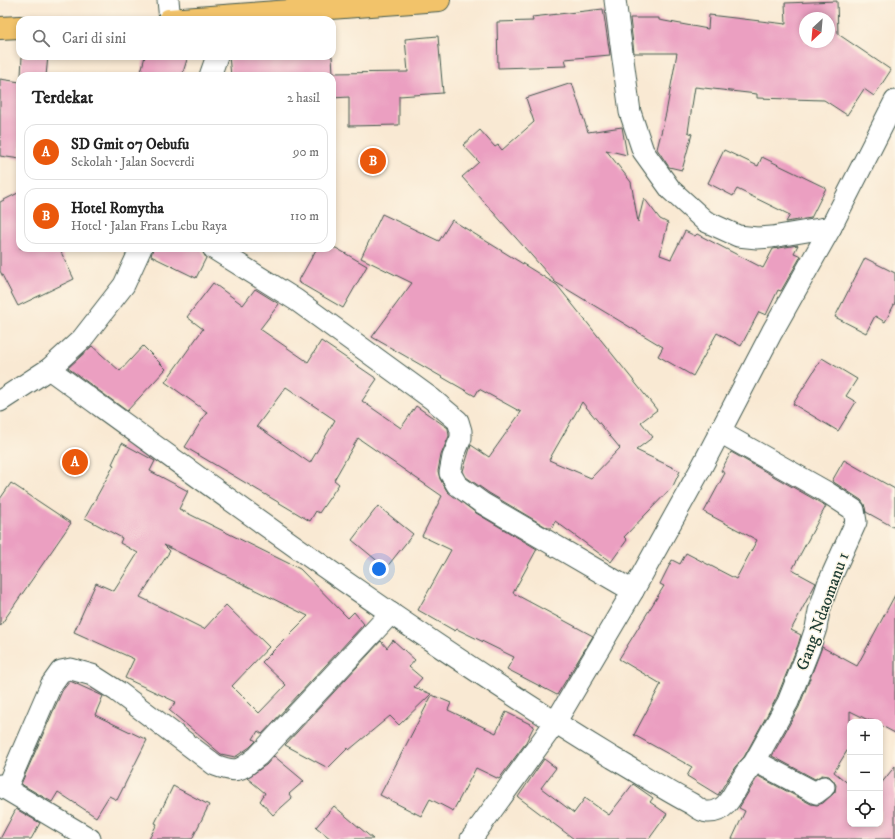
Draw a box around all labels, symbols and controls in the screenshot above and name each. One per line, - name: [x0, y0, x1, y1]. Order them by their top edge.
- north arrow: [799, 12, 835, 48]
- search box: [16, 16, 336, 60]
- icon: search: [30, 27, 52, 49]
- text: Cari di sini: [62, 29, 126, 48]
- text: Terdekat: [32, 87, 93, 109]
- text: 2 hasil: [287, 90, 320, 106]
- text: SD Gmit 07 Oebufu: [71, 135, 189, 154]
- text: A: [42, 144, 50, 160]
- text: 90 m: [293, 144, 319, 160]
- pin: B: [360, 146, 386, 176]
- text: Sekolah · Jalan Soeverdi: [71, 154, 194, 170]
- text: Hotel Romytha: [71, 199, 164, 218]
- text: B: [42, 208, 50, 224]
- text: 110 m: [290, 208, 319, 224]
- text: Hotel · Jalan Frans Lebu Raya: [71, 218, 227, 234]
- pin: A: [62, 447, 88, 477]
- street label: Gang Ndaomanu 1: [791, 549, 855, 674]
- your location: [369, 559, 389, 579]
- map controls: [847, 719, 883, 827]
- button: +: [847, 719, 883, 755]
- button: −: [847, 755, 883, 791]
- button: locate: [847, 791, 883, 827]

